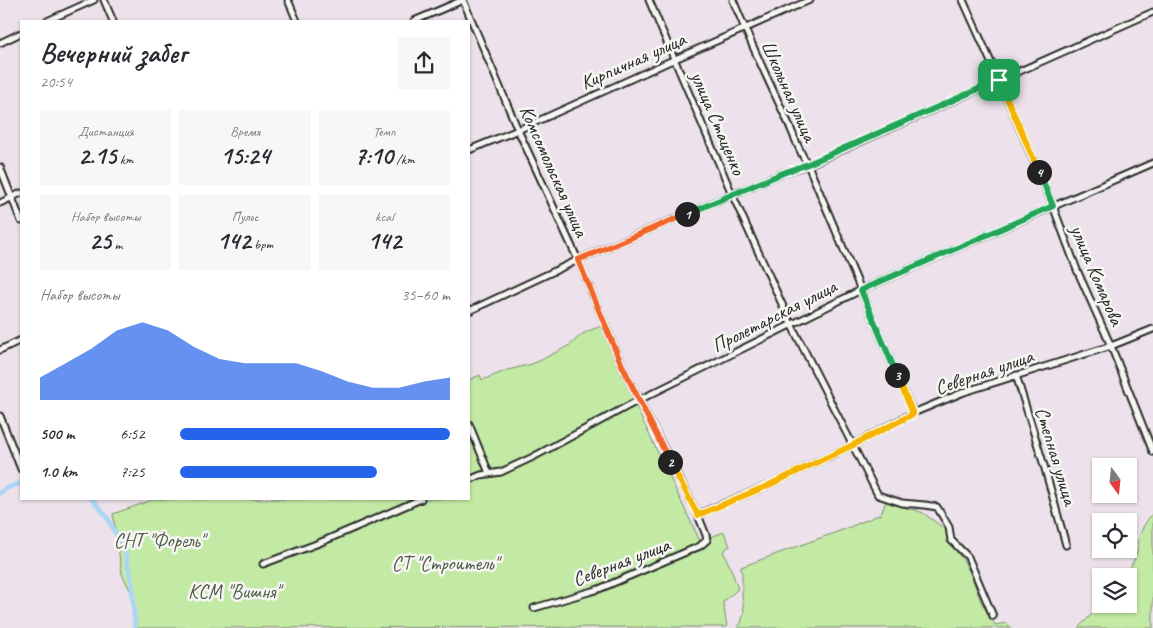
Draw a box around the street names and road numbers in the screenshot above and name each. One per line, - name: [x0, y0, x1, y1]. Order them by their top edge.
- street label: Кирпичная улица: [577, 26, 691, 95]
- street label: Школьная улица: [756, 37, 823, 147]
- street label: улица Стаценко: [685, 67, 751, 179]
- street label: Комсомольская улица: [514, 102, 595, 242]
- street label: улица Комарова: [1064, 220, 1130, 330]
- street label: Пролетарская улица: [707, 273, 842, 358]
- street label: Северная улица: [932, 343, 1038, 400]
- street label: Степная улица: [1029, 404, 1083, 510]
- street label: Северная улица: [569, 532, 674, 592]

